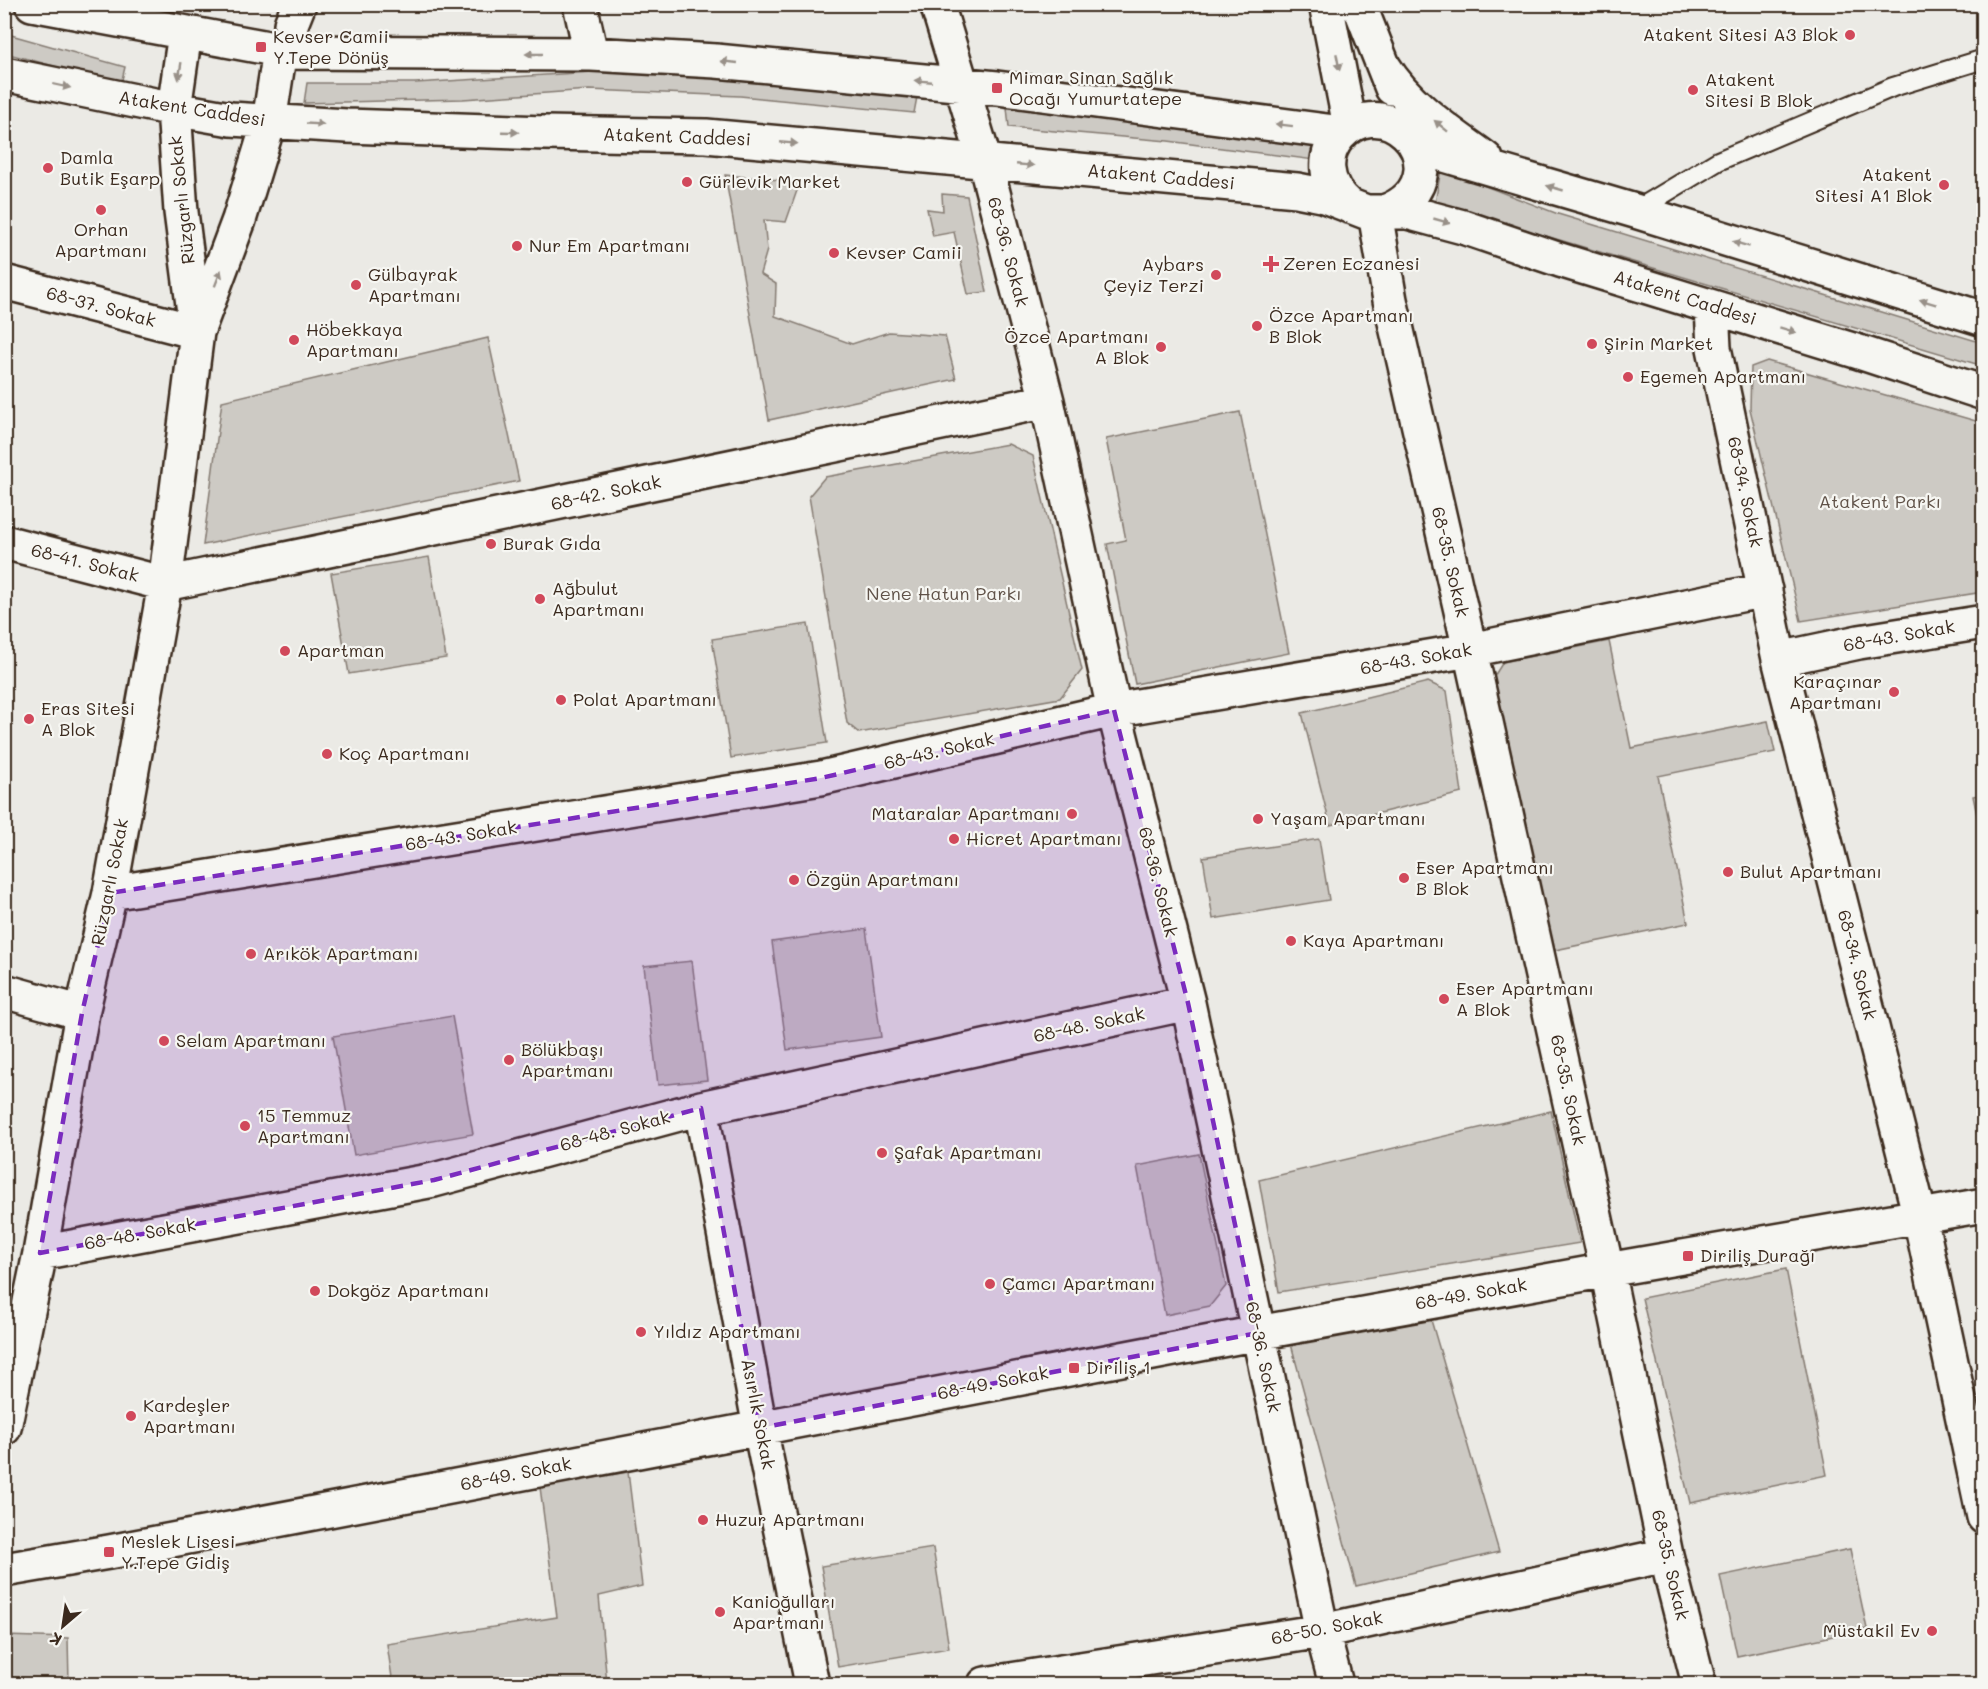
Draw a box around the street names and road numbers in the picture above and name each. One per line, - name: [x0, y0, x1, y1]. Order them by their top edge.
- street label: Atakent Caddesi: [117, 85, 267, 131]
- street label: Atakent Caddesi: [603, 121, 752, 151]
- street label: Rüzgarlı Sokak: [162, 135, 200, 266]
- street label: Atakent Caddesi: [1086, 158, 1236, 194]
- street label: 68-36. Sokak: [983, 194, 1035, 309]
- street label: Atakent Caddesi: [1611, 264, 1760, 330]
- street label: 68-37. Sokak: [44, 280, 159, 332]
- street label: 68-34. Sokak: [1723, 434, 1769, 549]
- street label: 68-42. Sokak: [548, 469, 663, 515]
- street label: 68-35. Sokak: [1427, 504, 1475, 619]
- street label: 68-41. Sokak: [29, 537, 142, 587]
- street label: 68-43. Sokak: [1841, 613, 1956, 657]
- street label: 68-43. Sokak: [1358, 636, 1473, 680]
- street label: 68-43. Sokak: [881, 726, 996, 774]
- street label: 68-43. Sokak: [403, 814, 518, 856]
- street label: Rüzgarlı Sokak: [85, 816, 133, 947]
- street label: 68-36. Sokak: [1134, 824, 1184, 939]
- street label: 68-34. Sokak: [1833, 907, 1883, 1022]
- street label: 68-48. Sokak: [1031, 1001, 1147, 1048]
- street label: 68-35. Sokak: [1546, 1032, 1592, 1147]
- street label: 68-48. Sokak: [557, 1104, 672, 1156]
- street label: 68-48. Sokak: [82, 1211, 198, 1255]
- street label: 68-49. Sokak: [1413, 1271, 1528, 1315]
- street label: 68-36. Sokak: [1240, 1299, 1287, 1415]
- street label: Asırlık Sokak: [736, 1356, 781, 1471]
- street label: 68-49. Sokak: [935, 1359, 1050, 1405]
- street label: 68-49. Sokak: [458, 1450, 573, 1496]
- street label: 68-35. Sokak: [1647, 1507, 1695, 1622]
- street label: 68-50. Sokak: [1269, 1604, 1385, 1650]

